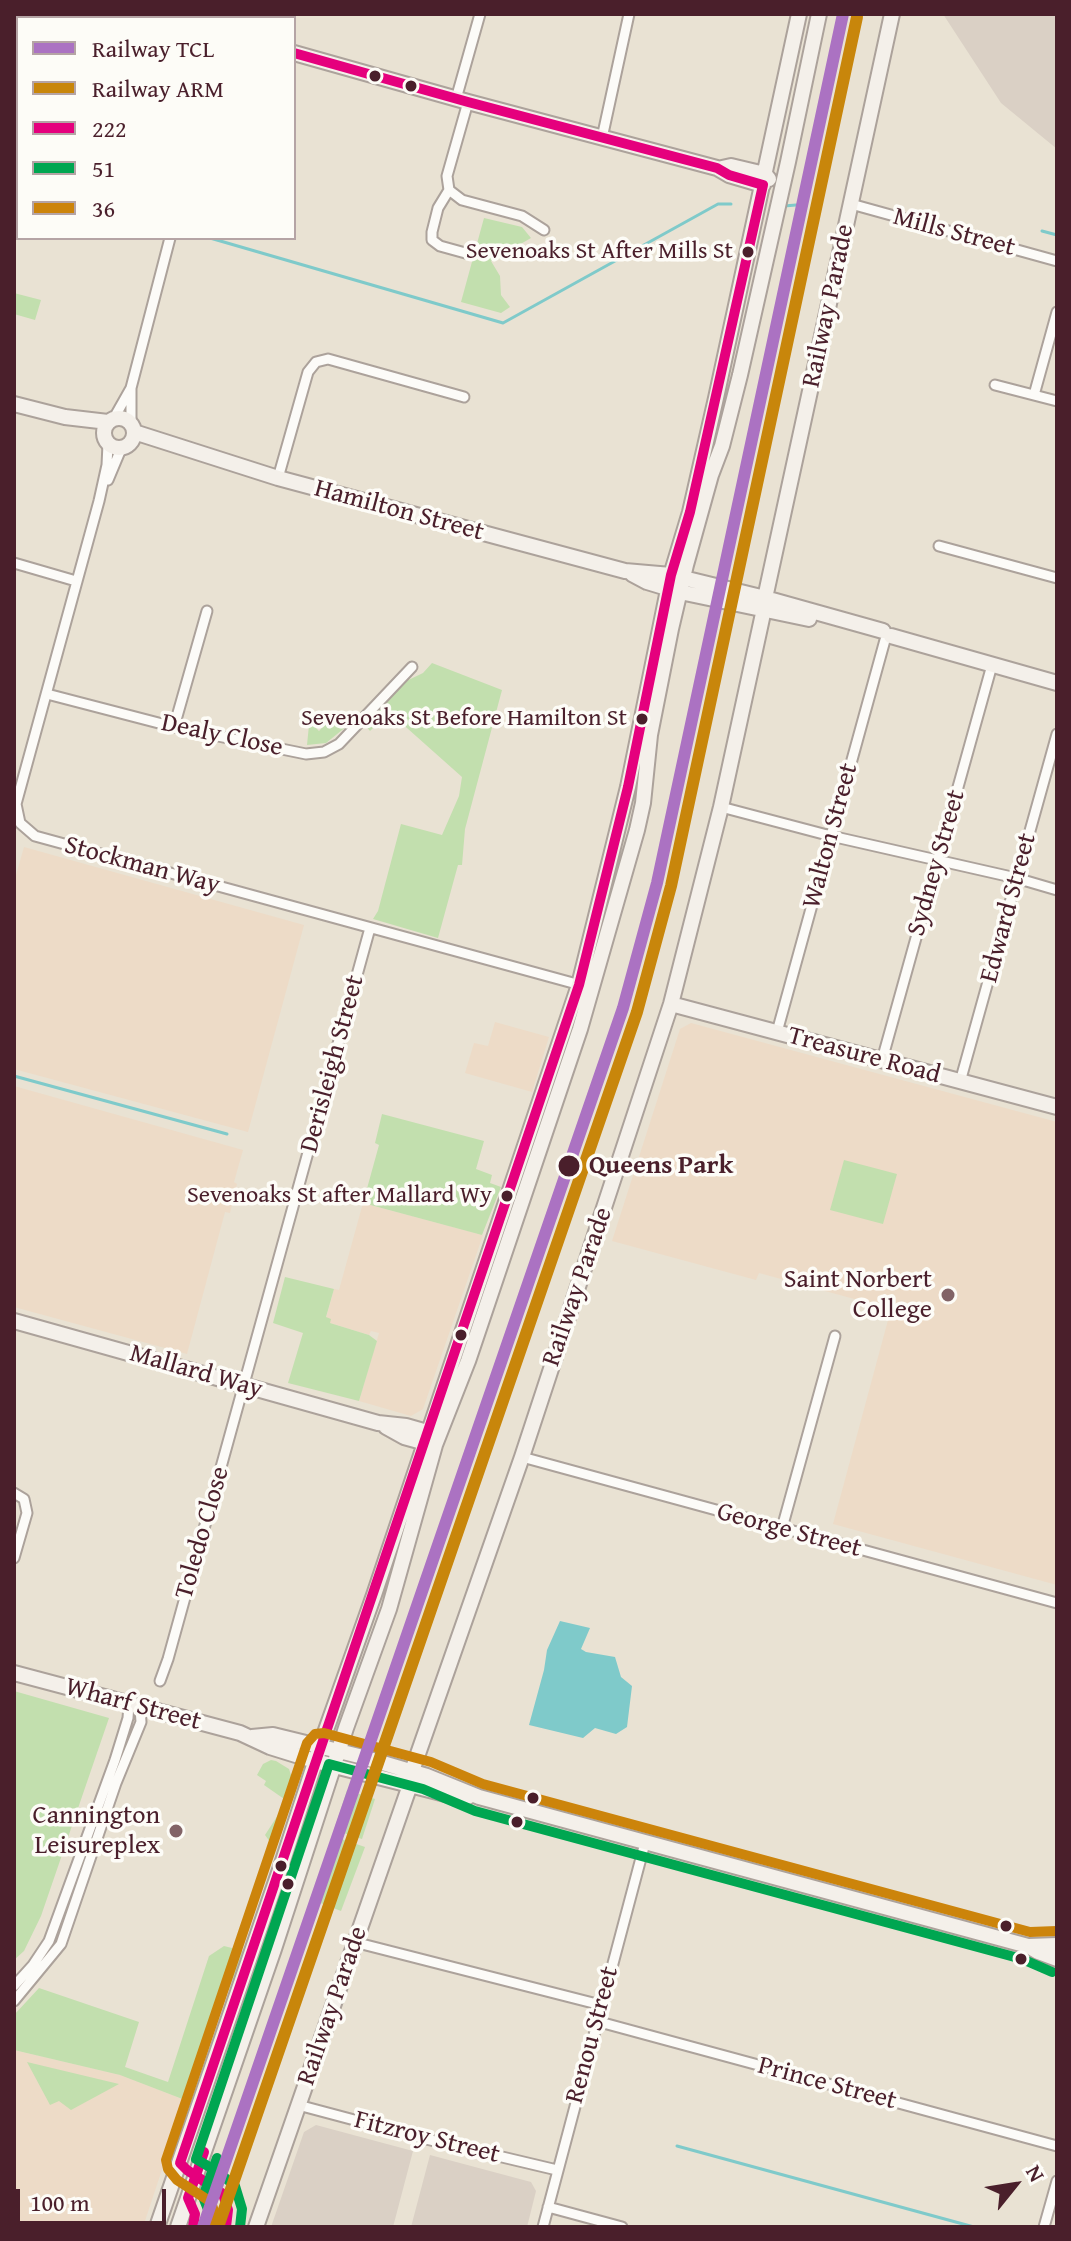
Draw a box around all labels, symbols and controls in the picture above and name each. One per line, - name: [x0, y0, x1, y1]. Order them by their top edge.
- legend: [16, 16, 296, 240]
- text: Railway TCL: [92, 31, 214, 66]
- unlabelled marker: [367, 68, 383, 84]
- text: Railway ARM: [92, 71, 224, 106]
- unlabelled marker: [403, 78, 419, 94]
- text: 222: [92, 111, 127, 146]
- text: 51: [92, 151, 115, 186]
- text: 36: [92, 191, 115, 226]
- street label: Mills Street: [890, 202, 1018, 264]
- street label: Railway Parade: [796, 222, 862, 390]
- place label: Sevenoaks St After Mills St: [466, 238, 733, 266]
- marker: Sevenoaks St After Mills St: [740, 244, 756, 260]
- street label: Hamilton Street: [311, 473, 487, 549]
- place label: Sevenoaks St Before Hamilton St: [301, 705, 627, 733]
- street label: Dealy Close: [158, 708, 286, 764]
- marker: Sevenoaks St Before Hamilton St: [634, 711, 650, 727]
- street label: Walton Street: [797, 760, 865, 912]
- street label: Sydney Street: [901, 786, 973, 940]
- street label: Stockman Way: [61, 830, 223, 902]
- street label: Edward Street: [974, 830, 1044, 986]
- street label: Derisleigh Street: [294, 972, 372, 1156]
- street label: Treasure Road: [784, 1021, 944, 1091]
- place label: Queens Park: [589, 1150, 733, 1182]
- marker: Queens Park: [556, 1153, 582, 1179]
- place label: Sevenoaks St after Mallard Wy: [187, 1182, 492, 1210]
- marker: Sevenoaks St after Mallard Wy: [499, 1188, 515, 1204]
- street label: Railway Parade: [536, 1203, 620, 1371]
- place label: Saint Norbert College: [784, 1264, 932, 1326]
- marker: Saint Norbert College: [939, 1286, 957, 1304]
- unlabelled marker: [453, 1327, 469, 1343]
- street label: Mallard Way: [126, 1338, 266, 1406]
- street label: Toledo Close: [169, 1463, 237, 1603]
- street label: George Street: [713, 1497, 865, 1565]
- street label: Wharf Street: [62, 1672, 204, 1738]
- unlabelled marker: [525, 1790, 541, 1806]
- place label: Cannington Leisureplex: [33, 1800, 160, 1862]
- unlabelled marker: [509, 1814, 525, 1830]
- marker: Cannington Leisureplex: [167, 1822, 185, 1840]
- unlabelled marker: [273, 1858, 289, 1874]
- unlabelled marker: [280, 1876, 296, 1892]
- unlabelled marker: [998, 1918, 1014, 1934]
- street label: Railway Parade: [291, 1922, 375, 2090]
- unlabelled marker: [1013, 1951, 1029, 1967]
- street label: Renou Street: [560, 1963, 626, 2107]
- street label: Prince Street: [754, 2051, 900, 2117]
- street label: Fitzroy Street: [351, 2105, 503, 2171]
- north arrow: [975, 2145, 1055, 2225]
- text: N: [1018, 2159, 1053, 2187]
- scale bar: [20, 2173, 170, 2223]
- text: 100 m: [30, 2185, 90, 2220]

